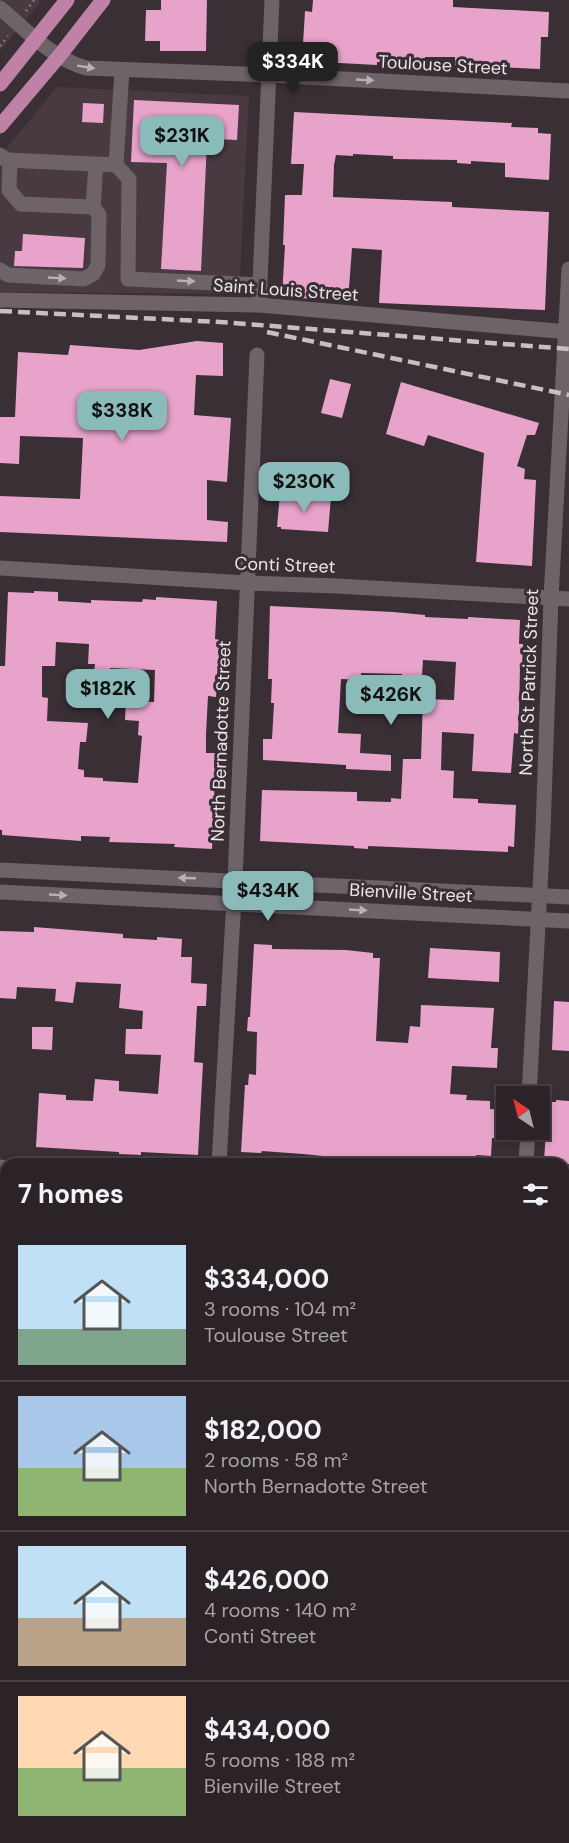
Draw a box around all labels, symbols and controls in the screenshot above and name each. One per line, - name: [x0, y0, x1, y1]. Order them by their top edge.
- pin: $334K: [251, 42, 335, 93]
- text: $334K: [262, 48, 324, 74]
- street label: Toulouse Street: [378, 50, 508, 80]
- one-way arrow: [77, 63, 96, 72]
- one-way arrow: [355, 76, 374, 85]
- pin: $231K: [140, 116, 224, 167]
- text: $231K: [154, 122, 210, 148]
- one-way arrow: [47, 273, 66, 282]
- street label: Saint Louis Street: [212, 273, 360, 307]
- one-way arrow: [177, 277, 196, 286]
- pin: $338K: [80, 391, 164, 442]
- text: $338K: [91, 397, 153, 423]
- pin: $230K: [262, 462, 346, 513]
- text: $230K: [273, 468, 335, 494]
- street label: Conti Street: [234, 551, 336, 579]
- street label: North St Patrick Street: [514, 588, 544, 776]
- street label: North Bernadotte Street: [205, 640, 237, 842]
- pin: $182K: [66, 669, 150, 720]
- text: $182K: [80, 675, 136, 701]
- pin: $426K: [349, 675, 433, 726]
- text: $426K: [360, 681, 422, 707]
- pin: $434K: [226, 871, 310, 922]
- one-way arrow: [177, 873, 196, 883]
- text: $434K: [236, 877, 300, 903]
- street label: Bienville Street: [349, 878, 473, 908]
- one-way arrow: [49, 890, 68, 899]
- one-way arrow: [349, 906, 368, 915]
- north arrow: [496, 1086, 550, 1140]
- map controls: [496, 1086, 550, 1140]
- text: 7 homes: [18, 1177, 124, 1211]
- icon: filters: [519, 1178, 552, 1211]
- text: $334,000: [204, 1262, 329, 1296]
- icon: home: [66, 1269, 138, 1341]
- text: 3 rooms · 104 m²: [204, 1296, 356, 1322]
- text: Toulouse Street: [204, 1322, 348, 1348]
- text: $182,000: [204, 1413, 322, 1447]
- icon: home: [66, 1420, 138, 1492]
- text: 2 rooms · 58 m²: [204, 1447, 348, 1473]
- text: North Bernadotte Street: [204, 1473, 428, 1499]
- text: $426,000: [204, 1563, 329, 1597]
- icon: home: [66, 1570, 138, 1642]
- text: 4 rooms · 140 m²: [204, 1597, 356, 1623]
- text: Conti Street: [204, 1623, 316, 1649]
- text: $434,000: [204, 1713, 331, 1747]
- icon: home: [66, 1720, 138, 1792]
- text: 5 rooms · 188 m²: [204, 1747, 355, 1773]
- text: Bienville Street: [204, 1773, 341, 1799]

